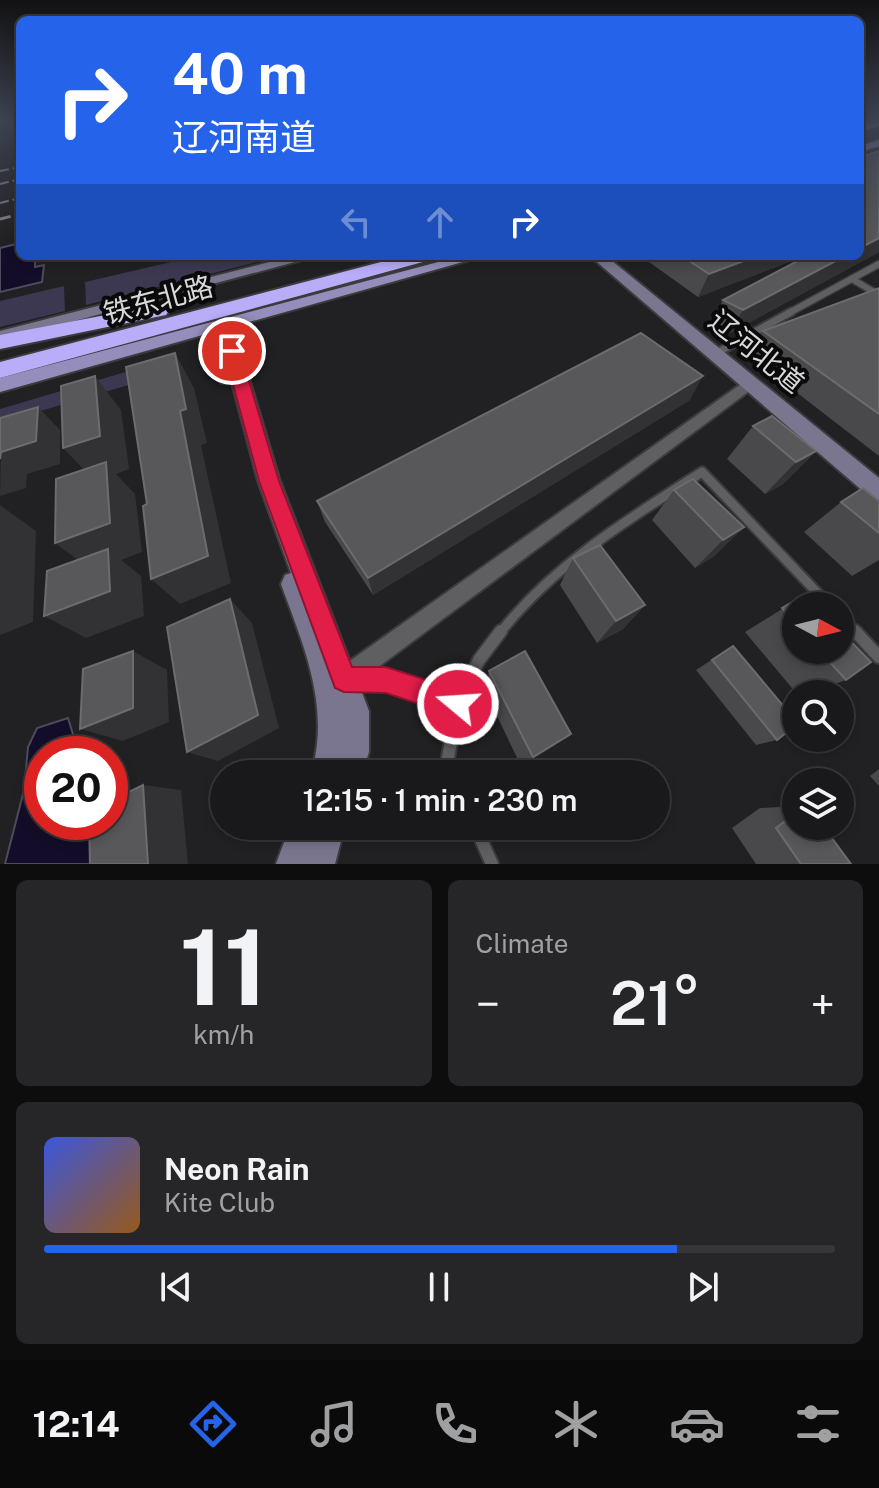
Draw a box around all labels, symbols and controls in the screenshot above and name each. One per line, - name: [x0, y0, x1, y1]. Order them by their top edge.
- text: 40 m: [172, 41, 308, 107]
- icon: right: [40, 48, 144, 152]
- text: 辽河南道: [172, 116, 316, 158]
- icon: left: [334, 200, 378, 244]
- icon: ahead: [418, 200, 462, 244]
- icon: right: [502, 200, 546, 244]
- street label: 铁东北路: [100, 269, 216, 329]
- street label: 辽河北道: [703, 303, 811, 399]
- pin: [198, 317, 266, 385]
- icon: arrive: [210, 329, 254, 373]
- north arrow: [782, 592, 854, 664]
- map controls: [782, 592, 854, 840]
- position arrow: [416, 662, 500, 746]
- button: search: [782, 680, 854, 752]
- speed limit sign: 20: [24, 736, 128, 840]
- button: layers: [782, 768, 854, 840]
- text: 12:15 · 1 min · 230 m: [302, 782, 578, 818]
- text: 11: [179, 906, 268, 1028]
- text: Climate: [476, 928, 569, 959]
- text: 21°: [610, 968, 700, 1039]
- text: −: [476, 978, 500, 1030]
- text: +: [811, 978, 835, 1030]
- text: km/h: [193, 1019, 254, 1050]
- text: Neon Rain: [164, 1151, 310, 1187]
- text: Kite Club: [164, 1187, 275, 1218]
- icon: previous: [154, 1265, 198, 1309]
- icon: pause: [417, 1265, 461, 1309]
- icon: next: [681, 1265, 725, 1309]
- icon: directions: [185, 1396, 241, 1452]
- icon: music: [306, 1396, 362, 1452]
- icon: phone: [427, 1396, 483, 1452]
- icon: climate: [548, 1396, 604, 1452]
- icon: car: [669, 1396, 725, 1452]
- icon: filters: [790, 1396, 846, 1452]
- text: 12:14: [33, 1403, 120, 1445]

